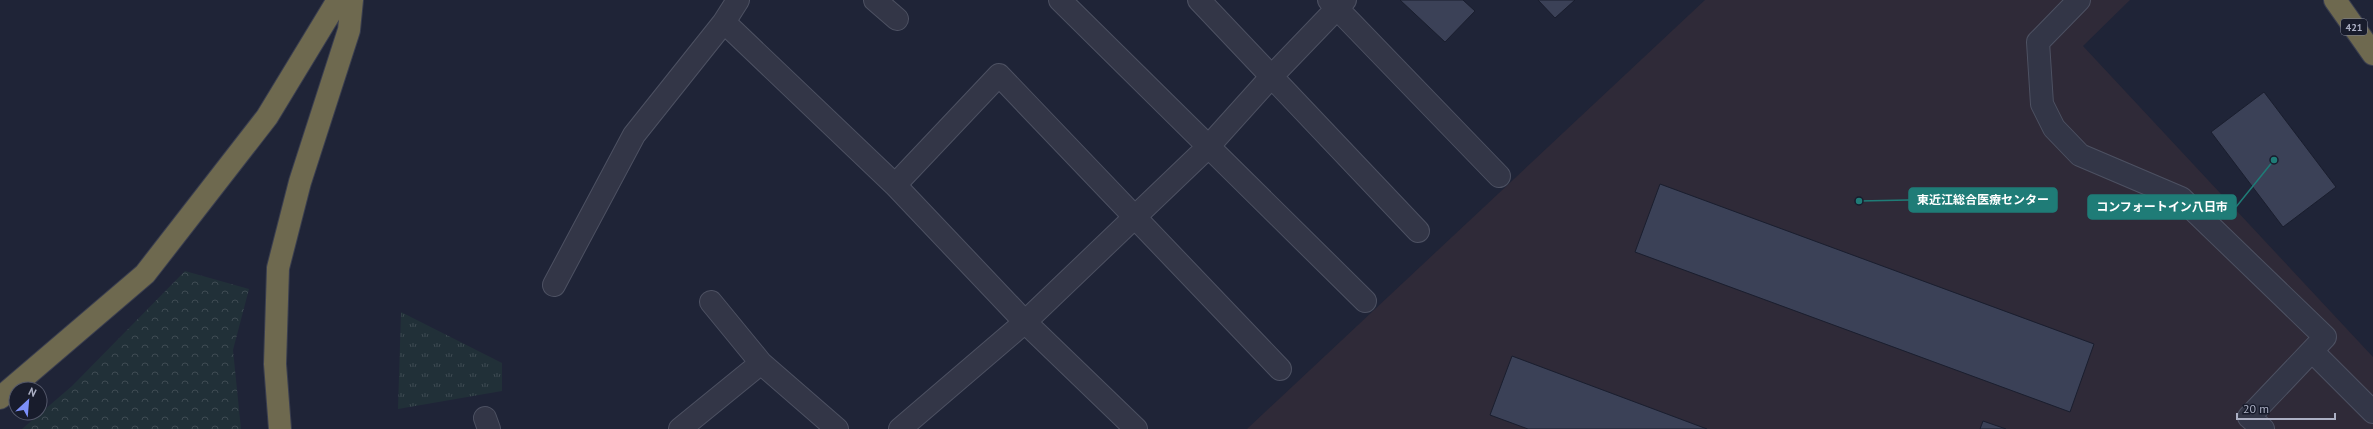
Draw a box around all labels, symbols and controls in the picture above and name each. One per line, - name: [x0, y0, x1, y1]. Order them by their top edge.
- road number: 421: [2341, 19, 2367, 35]
- callout: 東近江総合医療センター: [1909, 188, 2057, 212]
- text: 東近江総合医療センター: [1917, 192, 2049, 207]
- callout: コンフォートイン八日市: [2088, 195, 2236, 219]
- text: コンフォートイン八日市: [2096, 199, 2228, 214]
- north arrow: [8, 381, 48, 421]
- text: N: [26, 384, 39, 400]
- scale bar: [2237, 395, 2335, 421]
- text: 20 m: [2243, 401, 2269, 416]

